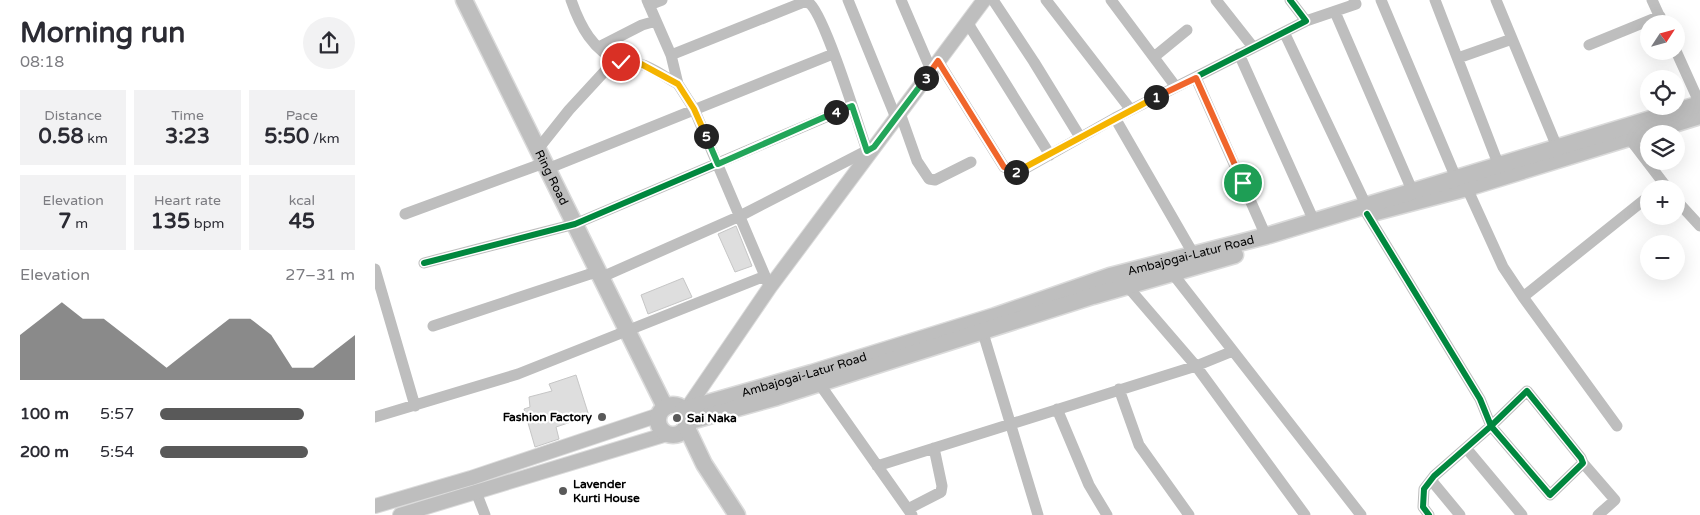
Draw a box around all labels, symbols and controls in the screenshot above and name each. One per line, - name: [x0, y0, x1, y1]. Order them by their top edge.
- north arrow: [1640, 15, 1685, 60]
- map controls: [1640, 15, 1685, 280]
- text: Morning run: [20, 16, 185, 50]
- button: share: [303, 17, 355, 69]
- pin: [600, 41, 642, 83]
- icon: check: [607, 48, 635, 76]
- text: 08:18: [20, 52, 64, 72]
- pin: 3: [913, 66, 939, 90]
- text: 3: [922, 70, 931, 87]
- button: locate: [1640, 70, 1685, 115]
- pin: 1: [1143, 84, 1169, 110]
- text: 1: [1152, 89, 1161, 106]
- pin: 4: [823, 100, 849, 124]
- text: 4: [832, 104, 841, 121]
- text: Distance: [44, 107, 102, 124]
- text: Time: [171, 107, 204, 124]
- text: Pace: [286, 107, 318, 124]
- text: 0.58: [39, 124, 84, 149]
- text: 3:23: [165, 124, 210, 149]
- text: 5:50: [264, 124, 309, 149]
- pin: 5: [693, 124, 719, 148]
- button: layers: [1640, 125, 1685, 170]
- text: 5: [702, 128, 711, 145]
- text: km: [84, 130, 108, 147]
- text: /km: [309, 130, 340, 147]
- street label: Ring Road: [532, 148, 571, 207]
- pin: 2: [1003, 160, 1029, 184]
- pin: [1222, 162, 1264, 204]
- text: 2: [1012, 164, 1021, 181]
- icon: arrive: [1229, 169, 1257, 197]
- button: +: [1640, 180, 1685, 225]
- text: Elevation: [43, 192, 104, 209]
- text: Heart rate: [154, 192, 221, 209]
- text: kcal: [289, 192, 315, 209]
- text: 7: [58, 209, 72, 234]
- text: 135: [151, 209, 190, 234]
- text: 45: [289, 209, 315, 234]
- text: m: [72, 215, 88, 232]
- text: bpm: [190, 215, 224, 232]
- street label: Ambajogai-Latur Road: [1126, 232, 1256, 278]
- button: −: [1640, 235, 1685, 280]
- text: Elevation: [20, 265, 90, 285]
- text: 27–31 m: [285, 265, 355, 285]
- street label: Ambajogai-Latur Road: [740, 349, 868, 400]
- text: 100 m: [20, 404, 69, 424]
- text: 5:57: [100, 404, 134, 424]
- place label: Fashion Factory: [503, 410, 593, 425]
- marker: Fashion Factory: [596, 411, 608, 423]
- place label: Sai Naka: [687, 411, 737, 425]
- marker: Sai Naka: [671, 412, 683, 424]
- text: 200 m: [20, 442, 69, 462]
- text: 5:54: [100, 442, 134, 462]
- place label: Lavender Kurti House: [573, 477, 640, 505]
- marker: Lavender Kurti House: [557, 485, 569, 497]

